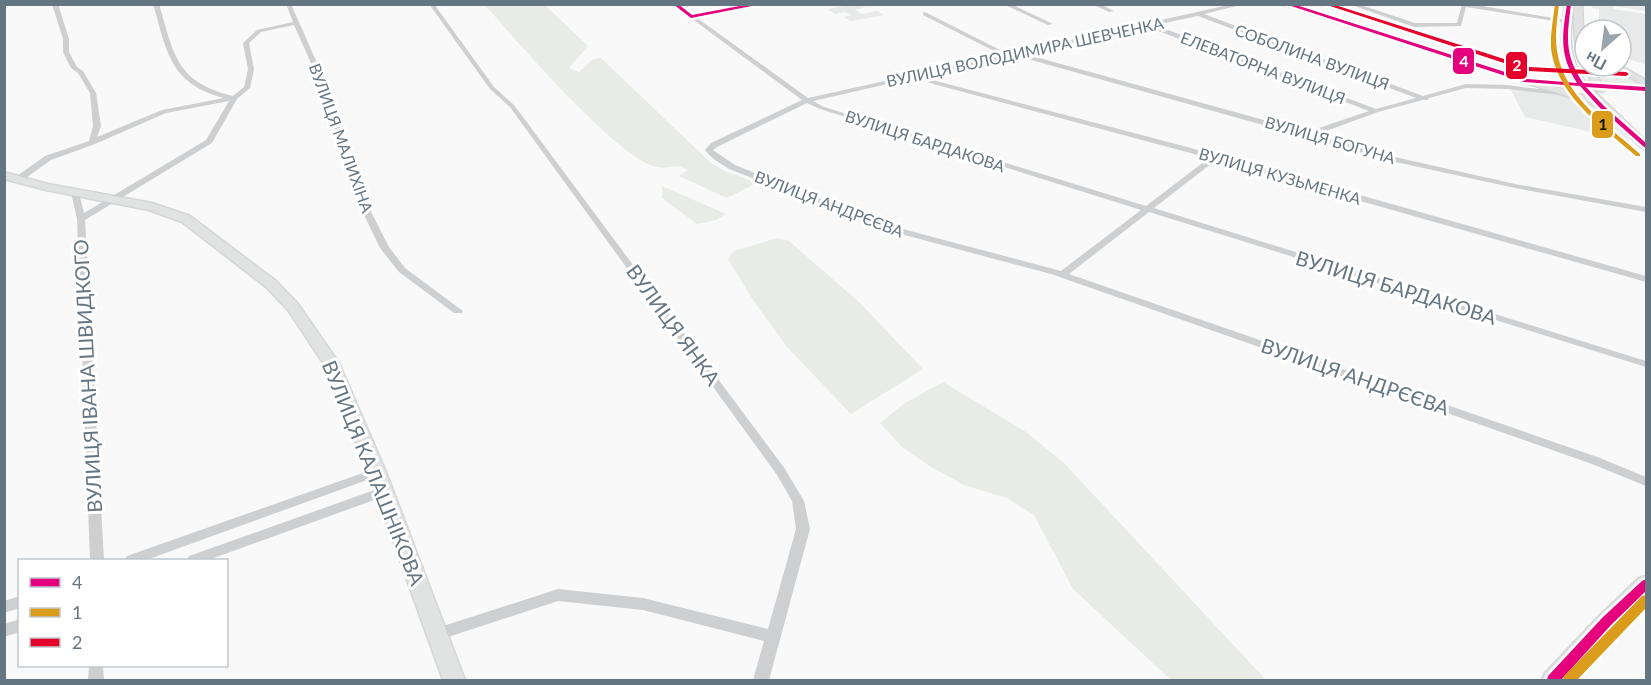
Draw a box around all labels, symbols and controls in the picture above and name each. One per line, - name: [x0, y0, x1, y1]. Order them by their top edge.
- street label: ВУЛИЦЯ ВОЛОДИМИРА ШЕВЧЕНКА: [885, 13, 1165, 90]
- north arrow: [1573, 18, 1633, 78]
- street label: СОБОЛИНА ВУЛИЦЯ: [1232, 20, 1392, 93]
- street label: ЕЛЕВАТОРНА ВУЛИЦЯ: [1178, 27, 1348, 108]
- line badge: 4: [1452, 47, 1475, 75]
- text: Пн: [1582, 48, 1609, 75]
- text: 4: [1459, 51, 1469, 70]
- line badge: 2: [1505, 51, 1528, 80]
- text: 2: [1512, 55, 1522, 74]
- street label: ВУЛИЦЯ МАЛИХІНА: [306, 60, 377, 215]
- street label: ВУЛИЦЯ БАРДАКОВА: [843, 106, 1008, 175]
- line badge: 1: [1591, 110, 1614, 139]
- street label: ВУЛИЦЯ БОГУНА: [1263, 112, 1398, 167]
- text: 1: [1598, 114, 1608, 133]
- street label: ВУЛИЦЯ КУЗЬМЕНКА: [1197, 143, 1363, 208]
- street label: ВУЛИЦЯ АНДРЄЄВА: [752, 166, 906, 241]
- street label: ВУЛИЦЯ ІВАНА ШВИДКОГО: [68, 239, 106, 513]
- street label: ВУЛИЦЯ БАРДАКОВА: [1293, 245, 1500, 329]
- street label: ВУЛИЦЯ ЯНКА: [622, 259, 726, 390]
- street label: ВУЛИЦЯ АНДРЄЄВА: [1258, 333, 1453, 420]
- street label: ВУЛИЦЯ КАЛАШНІКОВА: [318, 357, 430, 589]
- legend: [18, 559, 228, 667]
- text: 4: [72, 571, 82, 593]
- text: 1: [72, 601, 82, 623]
- text: 2: [72, 631, 82, 653]

